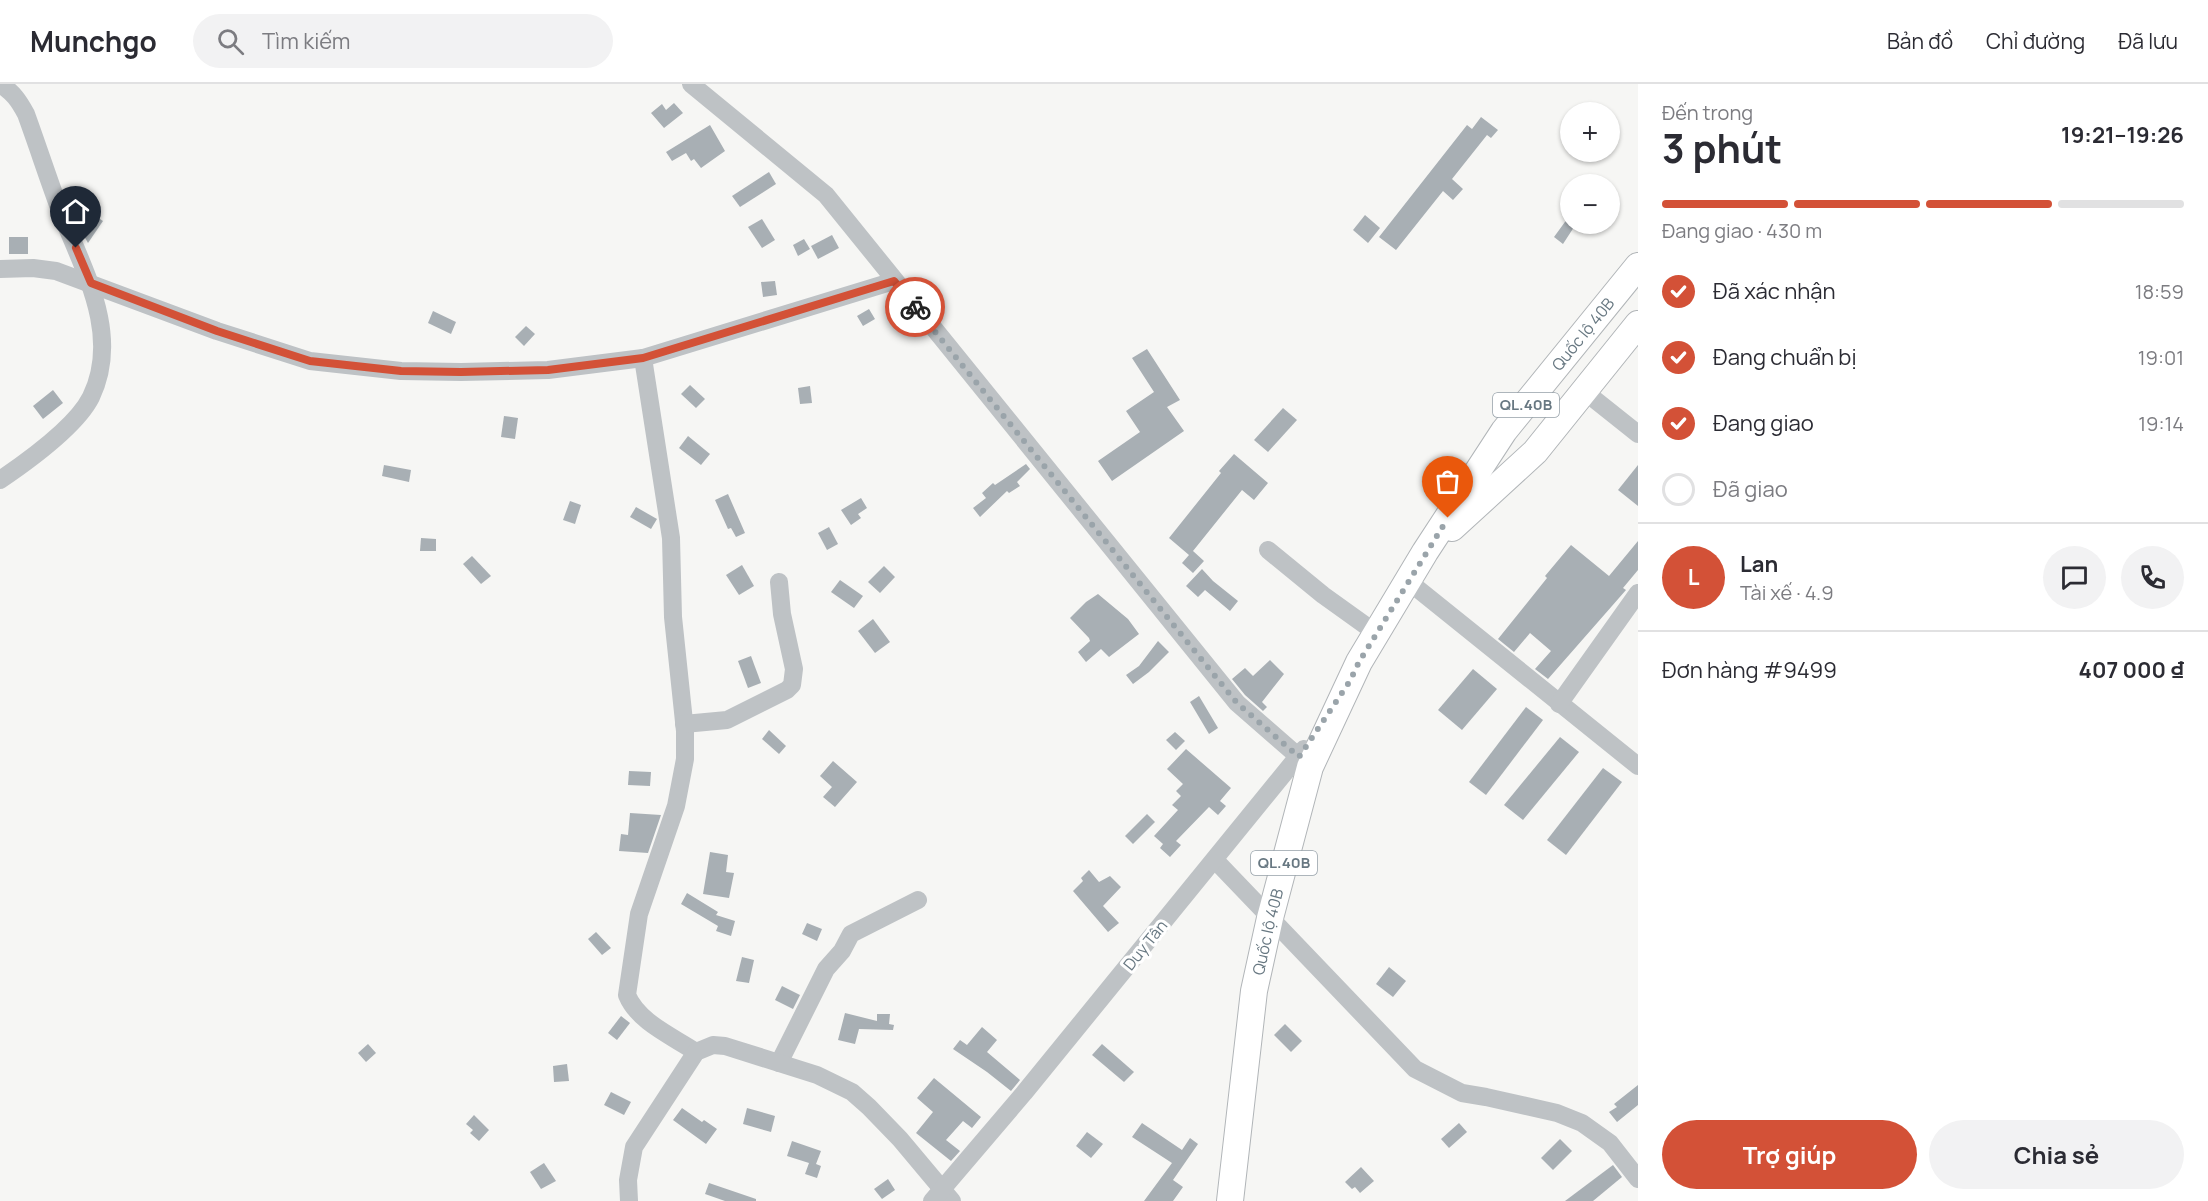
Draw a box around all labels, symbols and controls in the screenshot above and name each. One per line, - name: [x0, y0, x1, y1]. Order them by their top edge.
- search box: [193, 14, 613, 68]
- text: Munchgo: [30, 22, 157, 60]
- icon: search: [214, 25, 247, 58]
- text: Tìm kiếm: [262, 26, 350, 56]
- text: Bản đồ: [1887, 27, 1953, 55]
- text: Chỉ đường: [1986, 27, 2085, 55]
- text: Đã lưu: [2118, 27, 2178, 55]
- text: Đến trong: [1662, 99, 1753, 126]
- map controls: [1560, 102, 1620, 234]
- button: +: [1560, 102, 1620, 162]
- text: 19:21–19:26: [2061, 120, 2184, 150]
- text: 3 phút: [1662, 121, 1782, 175]
- button: −: [1560, 174, 1620, 234]
- pin: [50, 186, 101, 248]
- icon: home: [59, 195, 92, 228]
- text: Đang giao · 430 m: [1662, 217, 1822, 244]
- icon: check: [1662, 275, 1695, 308]
- text: Đã xác nhận: [1713, 276, 1836, 306]
- courier: [885, 277, 945, 337]
- text: 18:59: [2135, 278, 2184, 305]
- icon: bike: [899, 291, 932, 324]
- street label: Quốc lộ 40B: [1547, 293, 1619, 375]
- icon: check: [1662, 341, 1695, 374]
- text: Đang chuẩn bị: [1713, 342, 1857, 372]
- text: 19:01: [2138, 344, 2184, 371]
- road number: QL.40B: [1493, 393, 1559, 417]
- icon: check: [1662, 407, 1695, 440]
- text: Đang giao: [1713, 408, 1814, 438]
- text: 19:14: [2138, 410, 2184, 437]
- pin: [1422, 456, 1473, 518]
- icon: bag: [1431, 465, 1464, 498]
- text: Đã giao: [1713, 474, 1788, 504]
- button: chat: [2043, 546, 2106, 609]
- button: phone: [2121, 546, 2184, 609]
- text: Lan: [1740, 549, 1778, 579]
- text: L: [1688, 562, 1699, 592]
- text: Tài xế · 4.9: [1740, 579, 1834, 606]
- text: Đơn hàng #9499: [1662, 655, 1837, 685]
- text: 407 000 ₫: [2079, 655, 2184, 685]
- road number: QL.40B: [1251, 851, 1317, 875]
- street label: Quốc lộ 40B: [1247, 886, 1288, 977]
- street label: Duy Tân: [1118, 915, 1172, 975]
- button: Trợ giúp: [1662, 1120, 1917, 1189]
- button: Chia sẻ: [1929, 1120, 2184, 1189]

